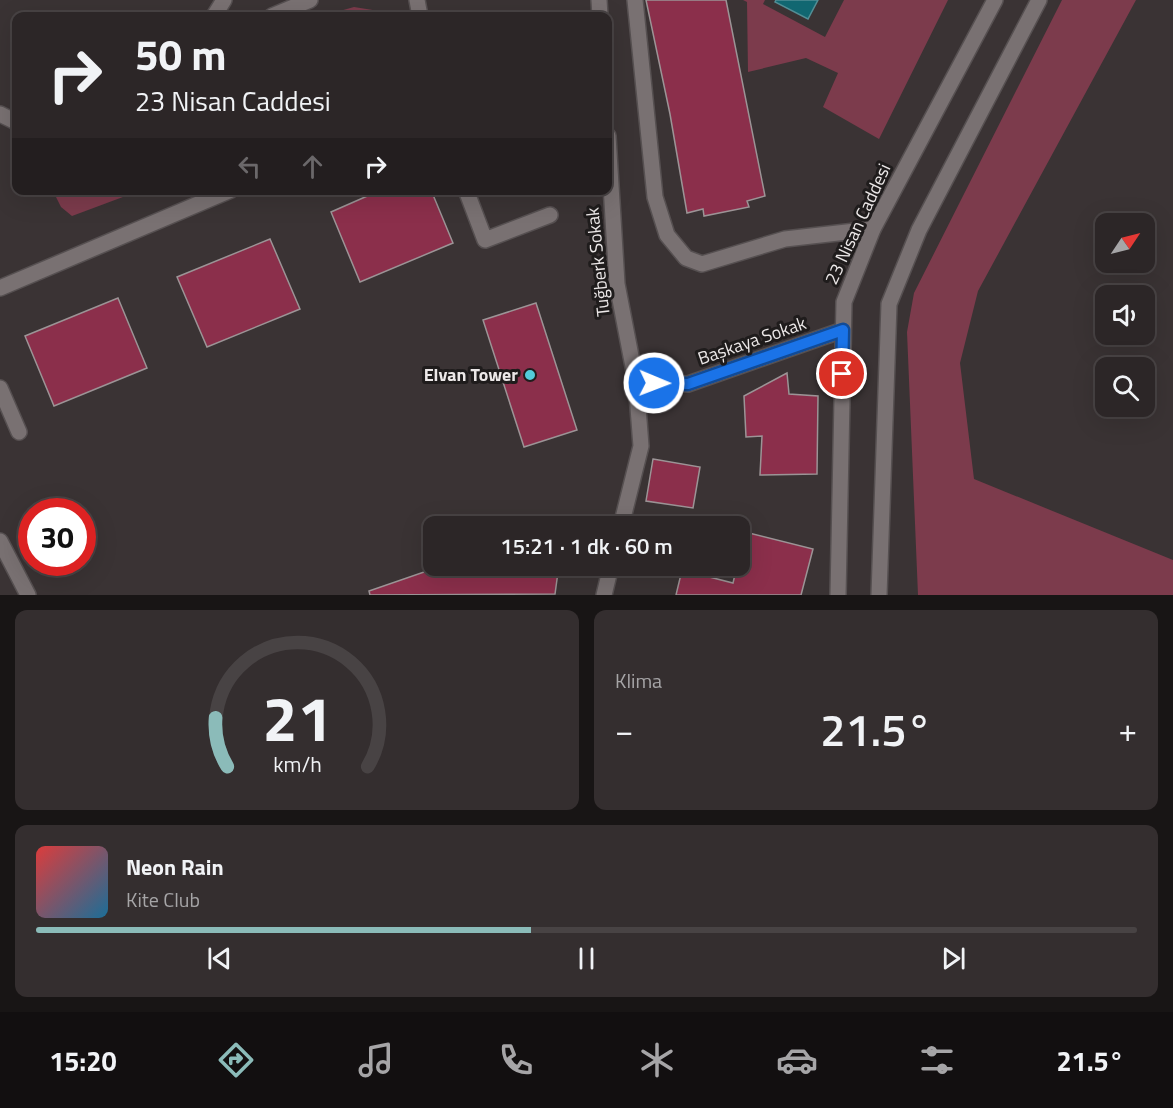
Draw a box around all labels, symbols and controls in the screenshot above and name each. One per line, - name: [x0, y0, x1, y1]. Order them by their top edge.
- text: 50 m: [135, 22, 227, 86]
- icon: right: [36, 36, 114, 114]
- text: 23 Nisan Caddesi: [135, 80, 331, 121]
- icon: left: [233, 150, 266, 183]
- icon: ahead: [296, 150, 329, 183]
- icon: right: [359, 150, 392, 183]
- street label: 23 Nisan Caddesi: [818, 159, 897, 289]
- street label: Tuğberk Sokak: [578, 206, 617, 318]
- north arrow: [1095, 213, 1155, 273]
- map controls: [1095, 213, 1155, 417]
- button: sound: [1095, 285, 1155, 345]
- street label: Başkaya Sokak: [694, 309, 810, 372]
- pin: [816, 348, 867, 399]
- position arrow: [622, 351, 686, 415]
- icon: arrive: [825, 357, 858, 390]
- button: search: [1095, 357, 1155, 417]
- place label: Elvan Tower: [424, 361, 518, 388]
- marker: Elvan Tower: [523, 368, 537, 382]
- speed limit sign: 30: [18, 498, 96, 576]
- text: 15:21 · 1 dk · 60 m: [500, 529, 673, 563]
- text: Klima: [615, 665, 662, 696]
- text: 21: [262, 670, 332, 765]
- text: 21.5°: [820, 695, 932, 763]
- text: −: [615, 705, 633, 755]
- text: +: [1119, 705, 1137, 755]
- text: km/h: [273, 748, 321, 780]
- text: Neon Rain: [126, 850, 224, 884]
- text: Kite Club: [126, 884, 200, 915]
- icon: previous: [203, 942, 236, 975]
- icon: pause: [570, 942, 603, 975]
- icon: next: [937, 942, 970, 975]
- icon: directions: [215, 1039, 257, 1081]
- icon: music: [355, 1039, 397, 1081]
- icon: phone: [495, 1039, 537, 1081]
- icon: climate: [636, 1039, 678, 1081]
- icon: car: [776, 1039, 818, 1081]
- icon: filters: [916, 1039, 958, 1081]
- text: 15:20: [49, 1040, 117, 1081]
- text: 21.5°: [1056, 1040, 1124, 1081]

